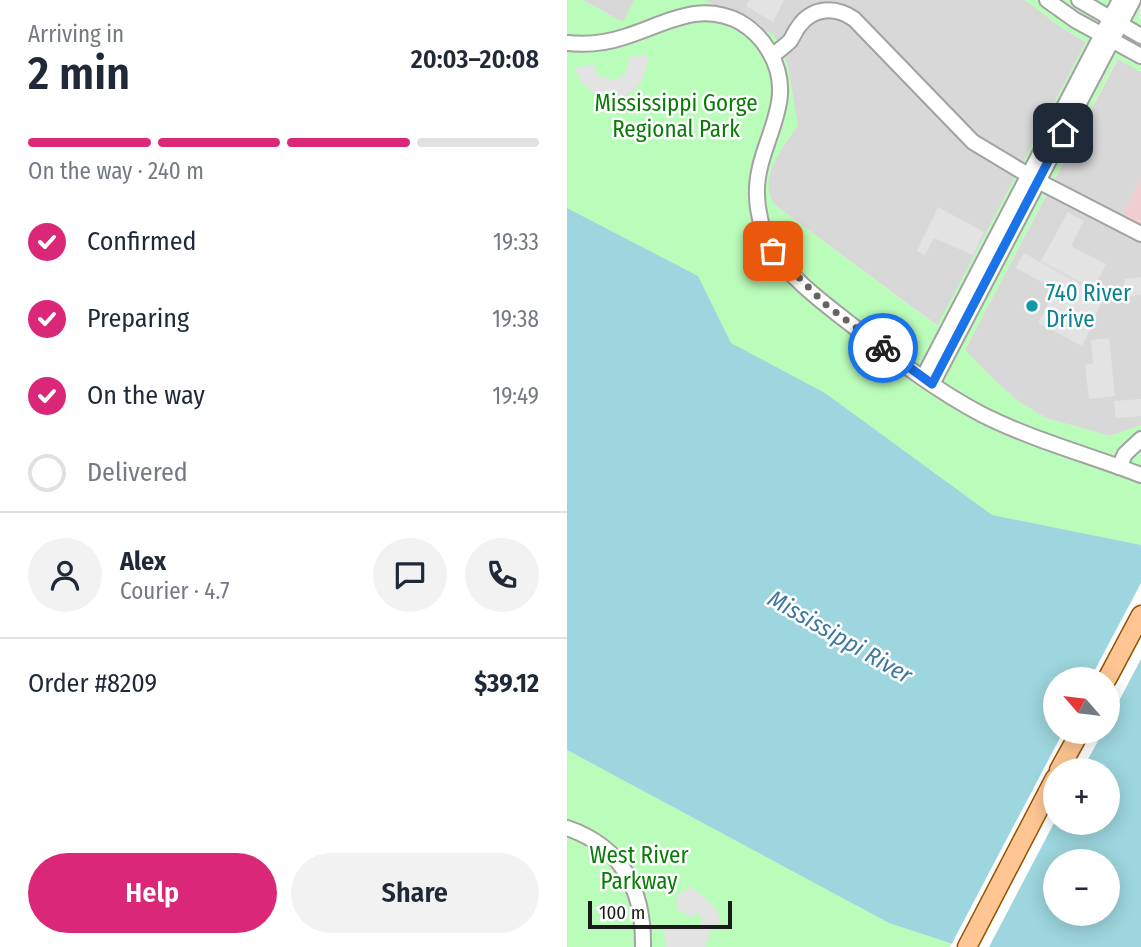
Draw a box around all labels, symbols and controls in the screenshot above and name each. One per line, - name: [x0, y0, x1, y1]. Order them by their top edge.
- text: Arriving in: [28, 20, 124, 48]
- text: 20:03–20:08: [411, 44, 539, 75]
- text: 2 min: [28, 46, 130, 101]
- park label: Mississippi Gorge Regional Park: [594, 89, 758, 143]
- pin: [1033, 103, 1093, 163]
- icon: home: [1044, 114, 1082, 152]
- text: On the way · 240 m: [28, 157, 204, 185]
- pin: [743, 221, 803, 281]
- icon: check: [28, 223, 66, 261]
- text: Confirmed: [87, 226, 197, 257]
- text: 19:33: [493, 228, 539, 256]
- icon: bag: [754, 232, 792, 270]
- place label: 740 River Drive: [1046, 279, 1131, 333]
- marker: 740 River Drive: [1024, 298, 1040, 314]
- icon: check: [28, 300, 66, 338]
- text: Preparing: [87, 303, 189, 334]
- text: 19:38: [492, 305, 539, 333]
- courier: [848, 313, 918, 383]
- icon: bike: [864, 329, 902, 367]
- icon: check: [28, 377, 66, 415]
- text: On the way: [87, 380, 205, 411]
- text: 19:49: [492, 382, 539, 410]
- text: Delivered: [87, 457, 188, 488]
- button: person: [28, 538, 102, 612]
- button: chat: [373, 538, 447, 612]
- button: phone: [465, 538, 539, 612]
- text: Alex: [120, 546, 166, 577]
- text: Courier · 4.7: [120, 577, 230, 605]
- water label: Mississippi River: [763, 585, 917, 690]
- north arrow: [1043, 667, 1120, 744]
- map controls: [1043, 667, 1120, 926]
- text: Order #8209: [28, 668, 157, 699]
- text: $39.12: [474, 668, 539, 699]
- button: +: [1043, 758, 1120, 835]
- park label: West River Parkway: [590, 841, 688, 895]
- button: −: [1043, 849, 1120, 926]
- button: Help: [28, 853, 277, 933]
- button: Share: [291, 853, 539, 933]
- scale bar: [588, 898, 731, 930]
- text: 100 m: [599, 901, 645, 924]

